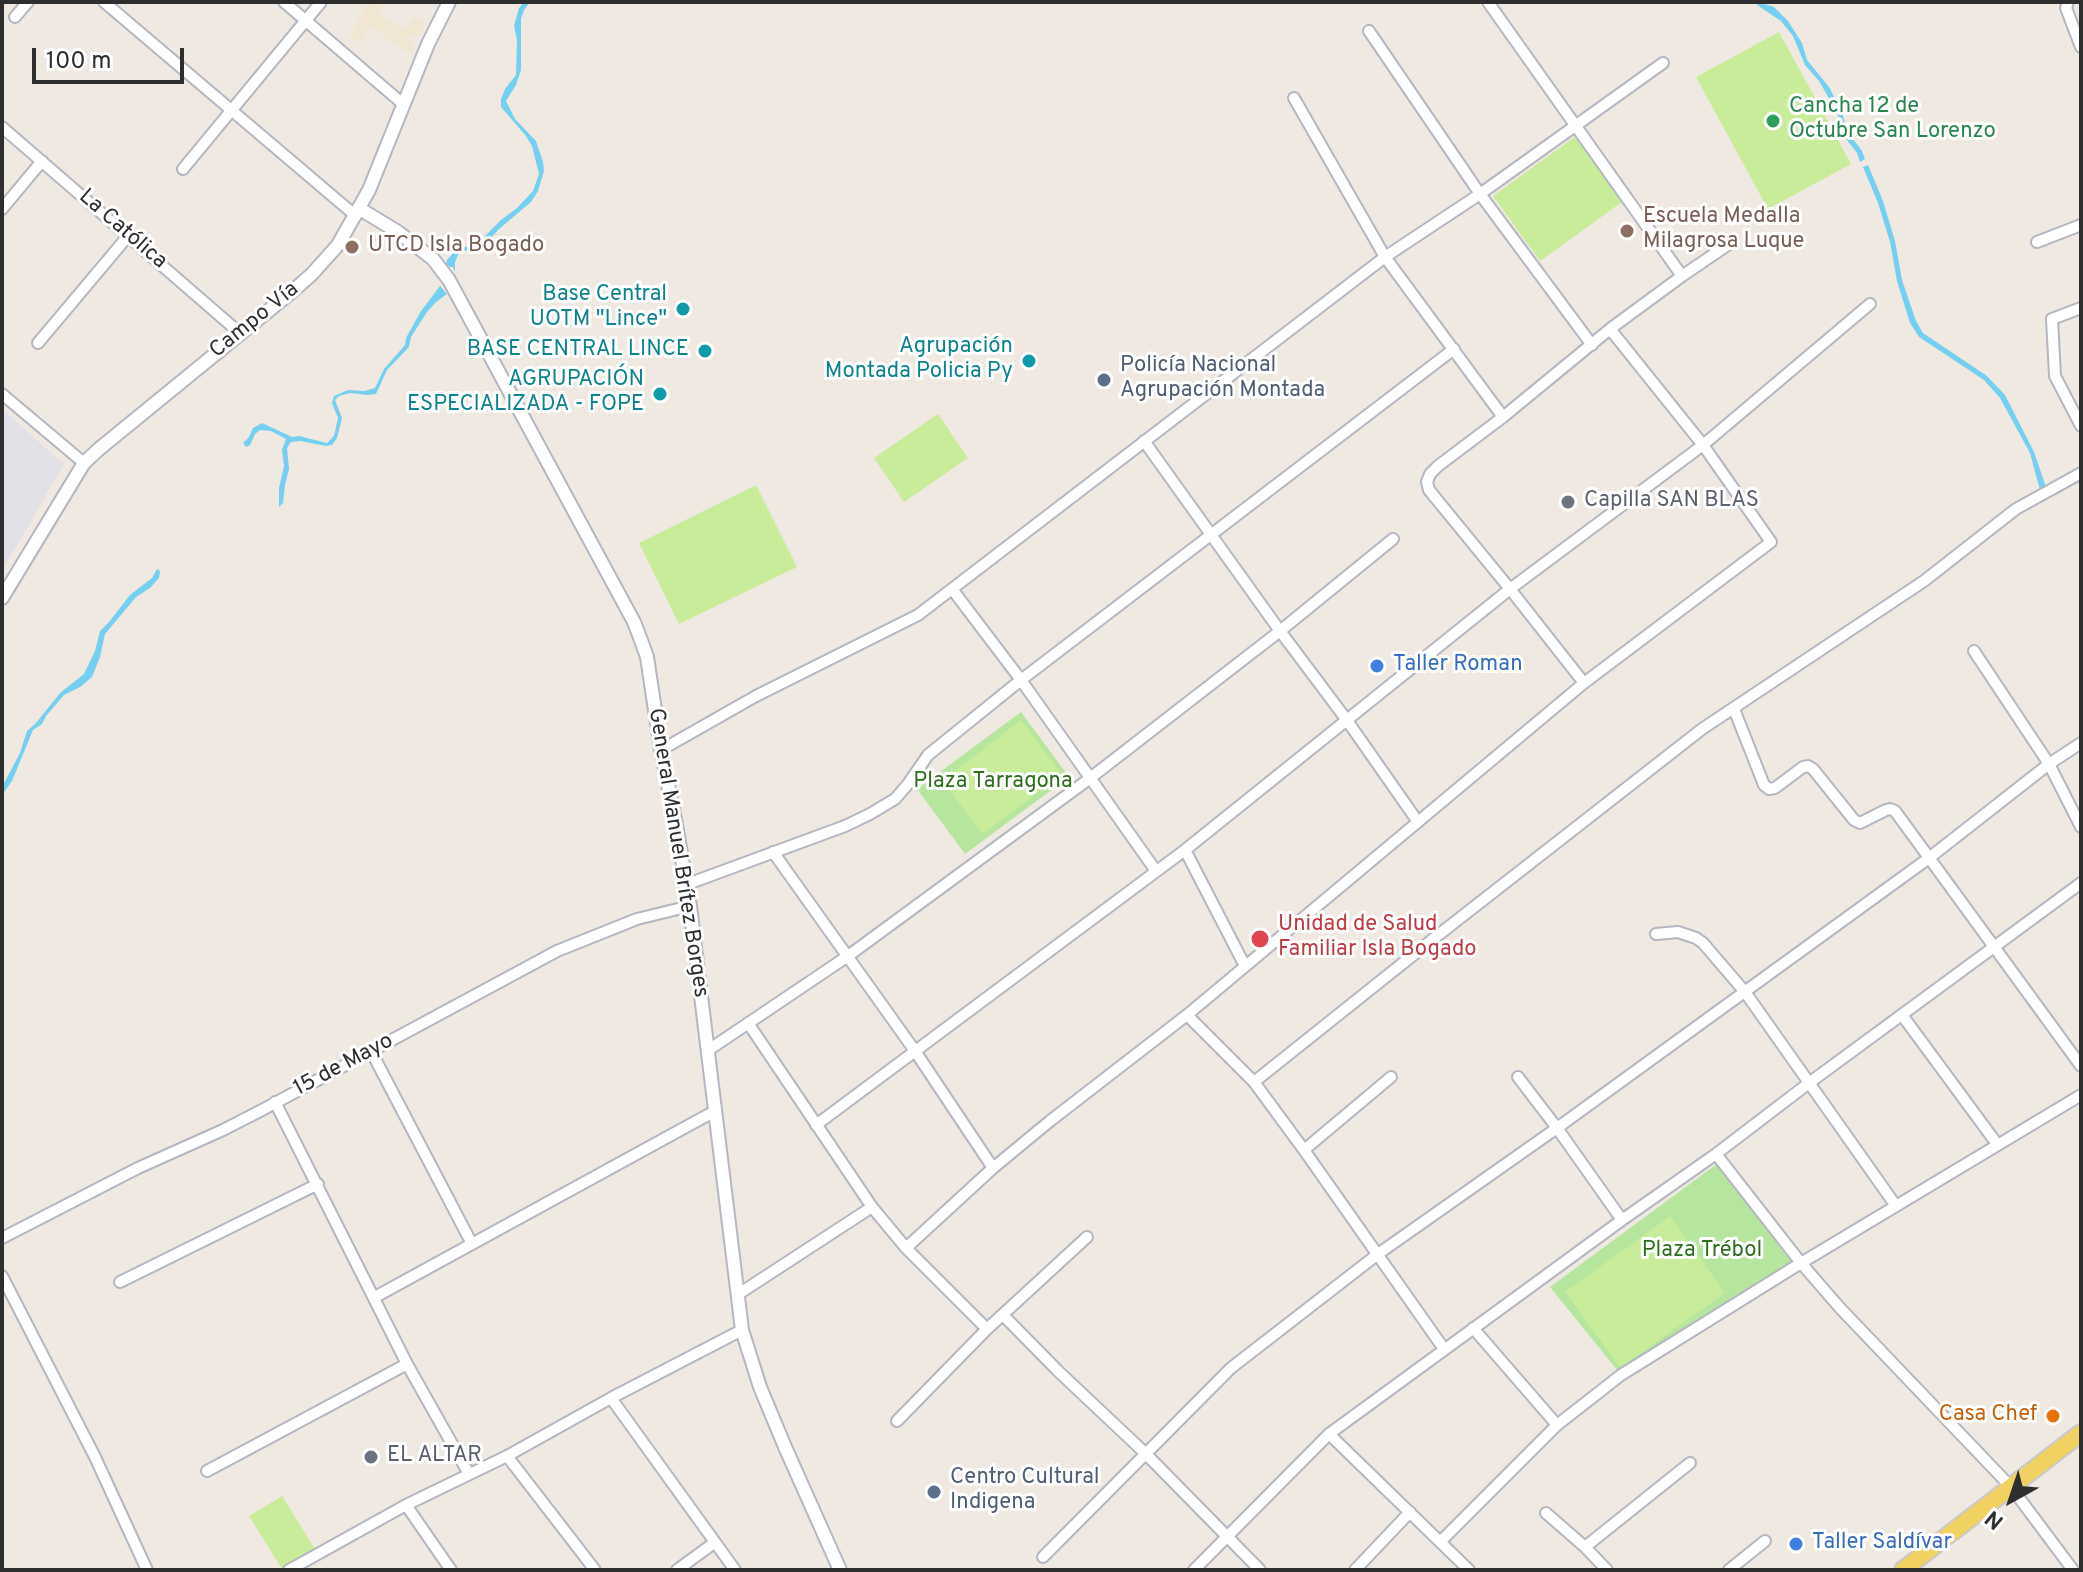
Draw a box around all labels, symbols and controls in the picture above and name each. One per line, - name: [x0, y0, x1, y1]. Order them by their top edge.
- scale bar: [36, 32, 188, 82]
- text: 100 m: [46, 47, 112, 77]
- place label: Cancha 12 de Octubre San Lorenzo: [1789, 95, 1996, 146]
- marker: Cancha 12 de Octubre San Lorenzo: [1764, 112, 1782, 130]
- street label: La Católica: [72, 184, 172, 276]
- place label: Escuela Medalla Milagrosa Luque: [1643, 205, 1804, 256]
- marker: Escuela Medalla Milagrosa Luque: [1618, 222, 1636, 240]
- place label: UTCD Isla Bogado: [368, 234, 544, 260]
- marker: UTCD Isla Bogado: [343, 238, 361, 256]
- street label: Campo Vía: [205, 277, 305, 365]
- place label: Base Central UOTM "Lince": [530, 283, 667, 334]
- marker: Base Central UOTM "Lince": [674, 300, 692, 318]
- place label: Agrupación Montada Policia Py: [825, 335, 1013, 386]
- place label: BASE CENTRAL LINCE: [467, 338, 689, 364]
- marker: BASE CENTRAL LINCE: [696, 342, 714, 360]
- marker: Agrupación Montada Policia Py: [1020, 352, 1038, 370]
- place label: Policía Nacional Agrupación Montada: [1120, 354, 1325, 406]
- place label: AGRUPACIÓN ESPECIALIZADA - FOPE: [407, 368, 644, 420]
- marker: Policía Nacional Agrupación Montada: [1095, 371, 1113, 389]
- marker: AGRUPACIÓN ESPECIALIZADA - FOPE: [651, 385, 669, 403]
- place label: Capilla SAN BLAS: [1584, 489, 1759, 515]
- marker: Capilla SAN BLAS: [1559, 493, 1577, 511]
- place label: Taller Roman: [1393, 653, 1523, 679]
- marker: Taller Roman: [1368, 657, 1386, 675]
- street label: General Manuel Brítez Borges: [641, 706, 713, 1000]
- park label: Plaza Tarragona: [913, 770, 1073, 796]
- place label: Unidad de Salud Familiar Isla Bogado: [1278, 913, 1477, 964]
- marker: Unidad de Salud Familiar Isla Bogado: [1249, 928, 1271, 950]
- street label: 15 de Mayo: [290, 1029, 398, 1103]
- park label: Plaza Trébol: [1642, 1239, 1762, 1265]
- place label: Casa Chef: [1939, 1403, 2037, 1429]
- marker: Casa Chef: [2044, 1407, 2062, 1425]
- place label: EL ALTAR: [387, 1444, 482, 1470]
- marker: EL ALTAR: [362, 1448, 380, 1466]
- north arrow: [1971, 1460, 2051, 1540]
- place label: Centro Cultural Indigena: [950, 1466, 1099, 1518]
- marker: Centro Cultural Indigena: [925, 1483, 943, 1501]
- text: N: [1981, 1503, 2010, 1534]
- place label: Taller Saldívar: [1812, 1531, 1952, 1557]
- marker: Taller Saldívar: [1787, 1535, 1805, 1553]

